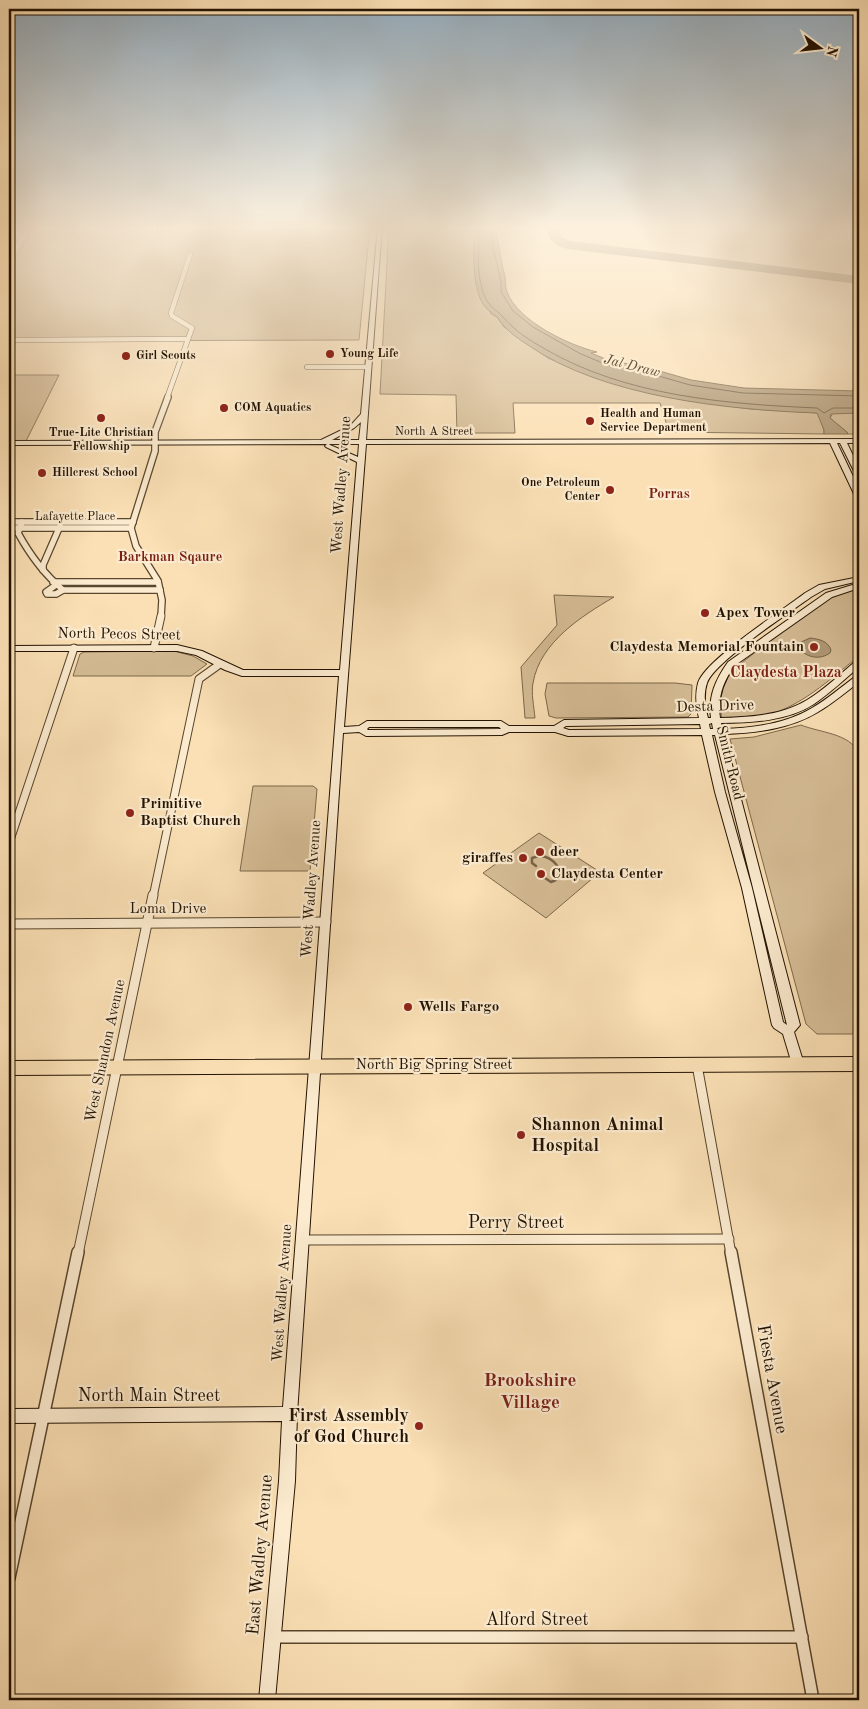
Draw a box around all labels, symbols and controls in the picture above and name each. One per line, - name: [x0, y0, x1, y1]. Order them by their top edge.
- north arrow: [796, 22, 846, 72]
- text: N: [823, 44, 840, 58]
- marker: Young Life: [324, 348, 336, 360]
- place label: Young Life: [340, 348, 399, 360]
- marker: Girl Scouts: [120, 350, 132, 362]
- place label: Girl Scouts: [136, 350, 196, 362]
- water label: Jal Draw: [603, 352, 661, 380]
- marker: COM Aquatics: [218, 402, 230, 414]
- place label: COM Aquatics: [234, 402, 311, 414]
- place label: Health and Human Service Department: [600, 408, 707, 434]
- marker: True-Lite Christian Fellowship: [95, 412, 107, 424]
- street label: West Wadley Avenue: [330, 415, 354, 554]
- marker: Health and Human Service Department: [584, 415, 596, 427]
- street label: North A Street: [395, 426, 473, 438]
- place label: True-Lite Christian Fellowship: [49, 427, 154, 453]
- marker: Hillcrest School: [36, 467, 48, 479]
- place label: Hillcrest School: [52, 467, 138, 479]
- place label: One Petroleum Center: [521, 477, 600, 503]
- marker: One Petroleum Center: [604, 484, 616, 496]
- district label: Porras: [648, 487, 690, 501]
- street label: Lafayette Place: [35, 511, 116, 523]
- district label: Barkman Sqaure: [118, 550, 222, 564]
- place label: Apex Tower: [715, 606, 796, 621]
- marker: Apex Tower: [699, 607, 711, 619]
- street label: North Pecos Street: [57, 626, 181, 644]
- place label: Claydesta Memorial Fountain: [609, 640, 804, 655]
- marker: Claydesta Memorial Fountain: [808, 641, 820, 653]
- district label: Claydesta Plaza: [730, 665, 842, 681]
- street label: Desta Drive: [676, 698, 754, 716]
- street label: Smith Road: [712, 724, 746, 802]
- place label: Primitive Baptist Church: [140, 797, 241, 829]
- marker: Primitive Baptist Church: [124, 807, 136, 819]
- street label: West Wadley Avenue: [300, 819, 324, 958]
- place label: deer: [550, 845, 579, 860]
- marker: deer: [534, 846, 546, 858]
- place label: giraffes: [462, 851, 513, 866]
- marker: giraffes: [517, 852, 529, 864]
- place label: Claydesta Center: [551, 867, 664, 882]
- marker: Claydesta Center: [535, 868, 547, 880]
- street label: Loma Drive: [129, 902, 207, 917]
- street label: West Shandon Avenue: [84, 978, 128, 1124]
- place label: Wells Fargo: [418, 1000, 499, 1015]
- marker: Wells Fargo: [402, 1001, 414, 1013]
- street label: North Big Spring Street: [356, 1058, 512, 1073]
- place label: Shannon Animal Hospital: [531, 1116, 664, 1155]
- marker: Shannon Animal Hospital: [515, 1129, 527, 1141]
- street label: Perry Street: [468, 1214, 564, 1232]
- street label: West Wadley Avenue: [271, 1223, 295, 1362]
- street label: Fiesta Avenue: [754, 1323, 790, 1435]
- district label: Brookshire Village: [483, 1372, 577, 1413]
- street label: North Main Street: [78, 1387, 220, 1405]
- place label: First Assembly of God Church: [288, 1407, 409, 1446]
- marker: First Assembly of God Church: [413, 1420, 425, 1432]
- street label: East Wadley Avenue: [244, 1474, 276, 1636]
- street label: Alford Street: [486, 1611, 589, 1629]

